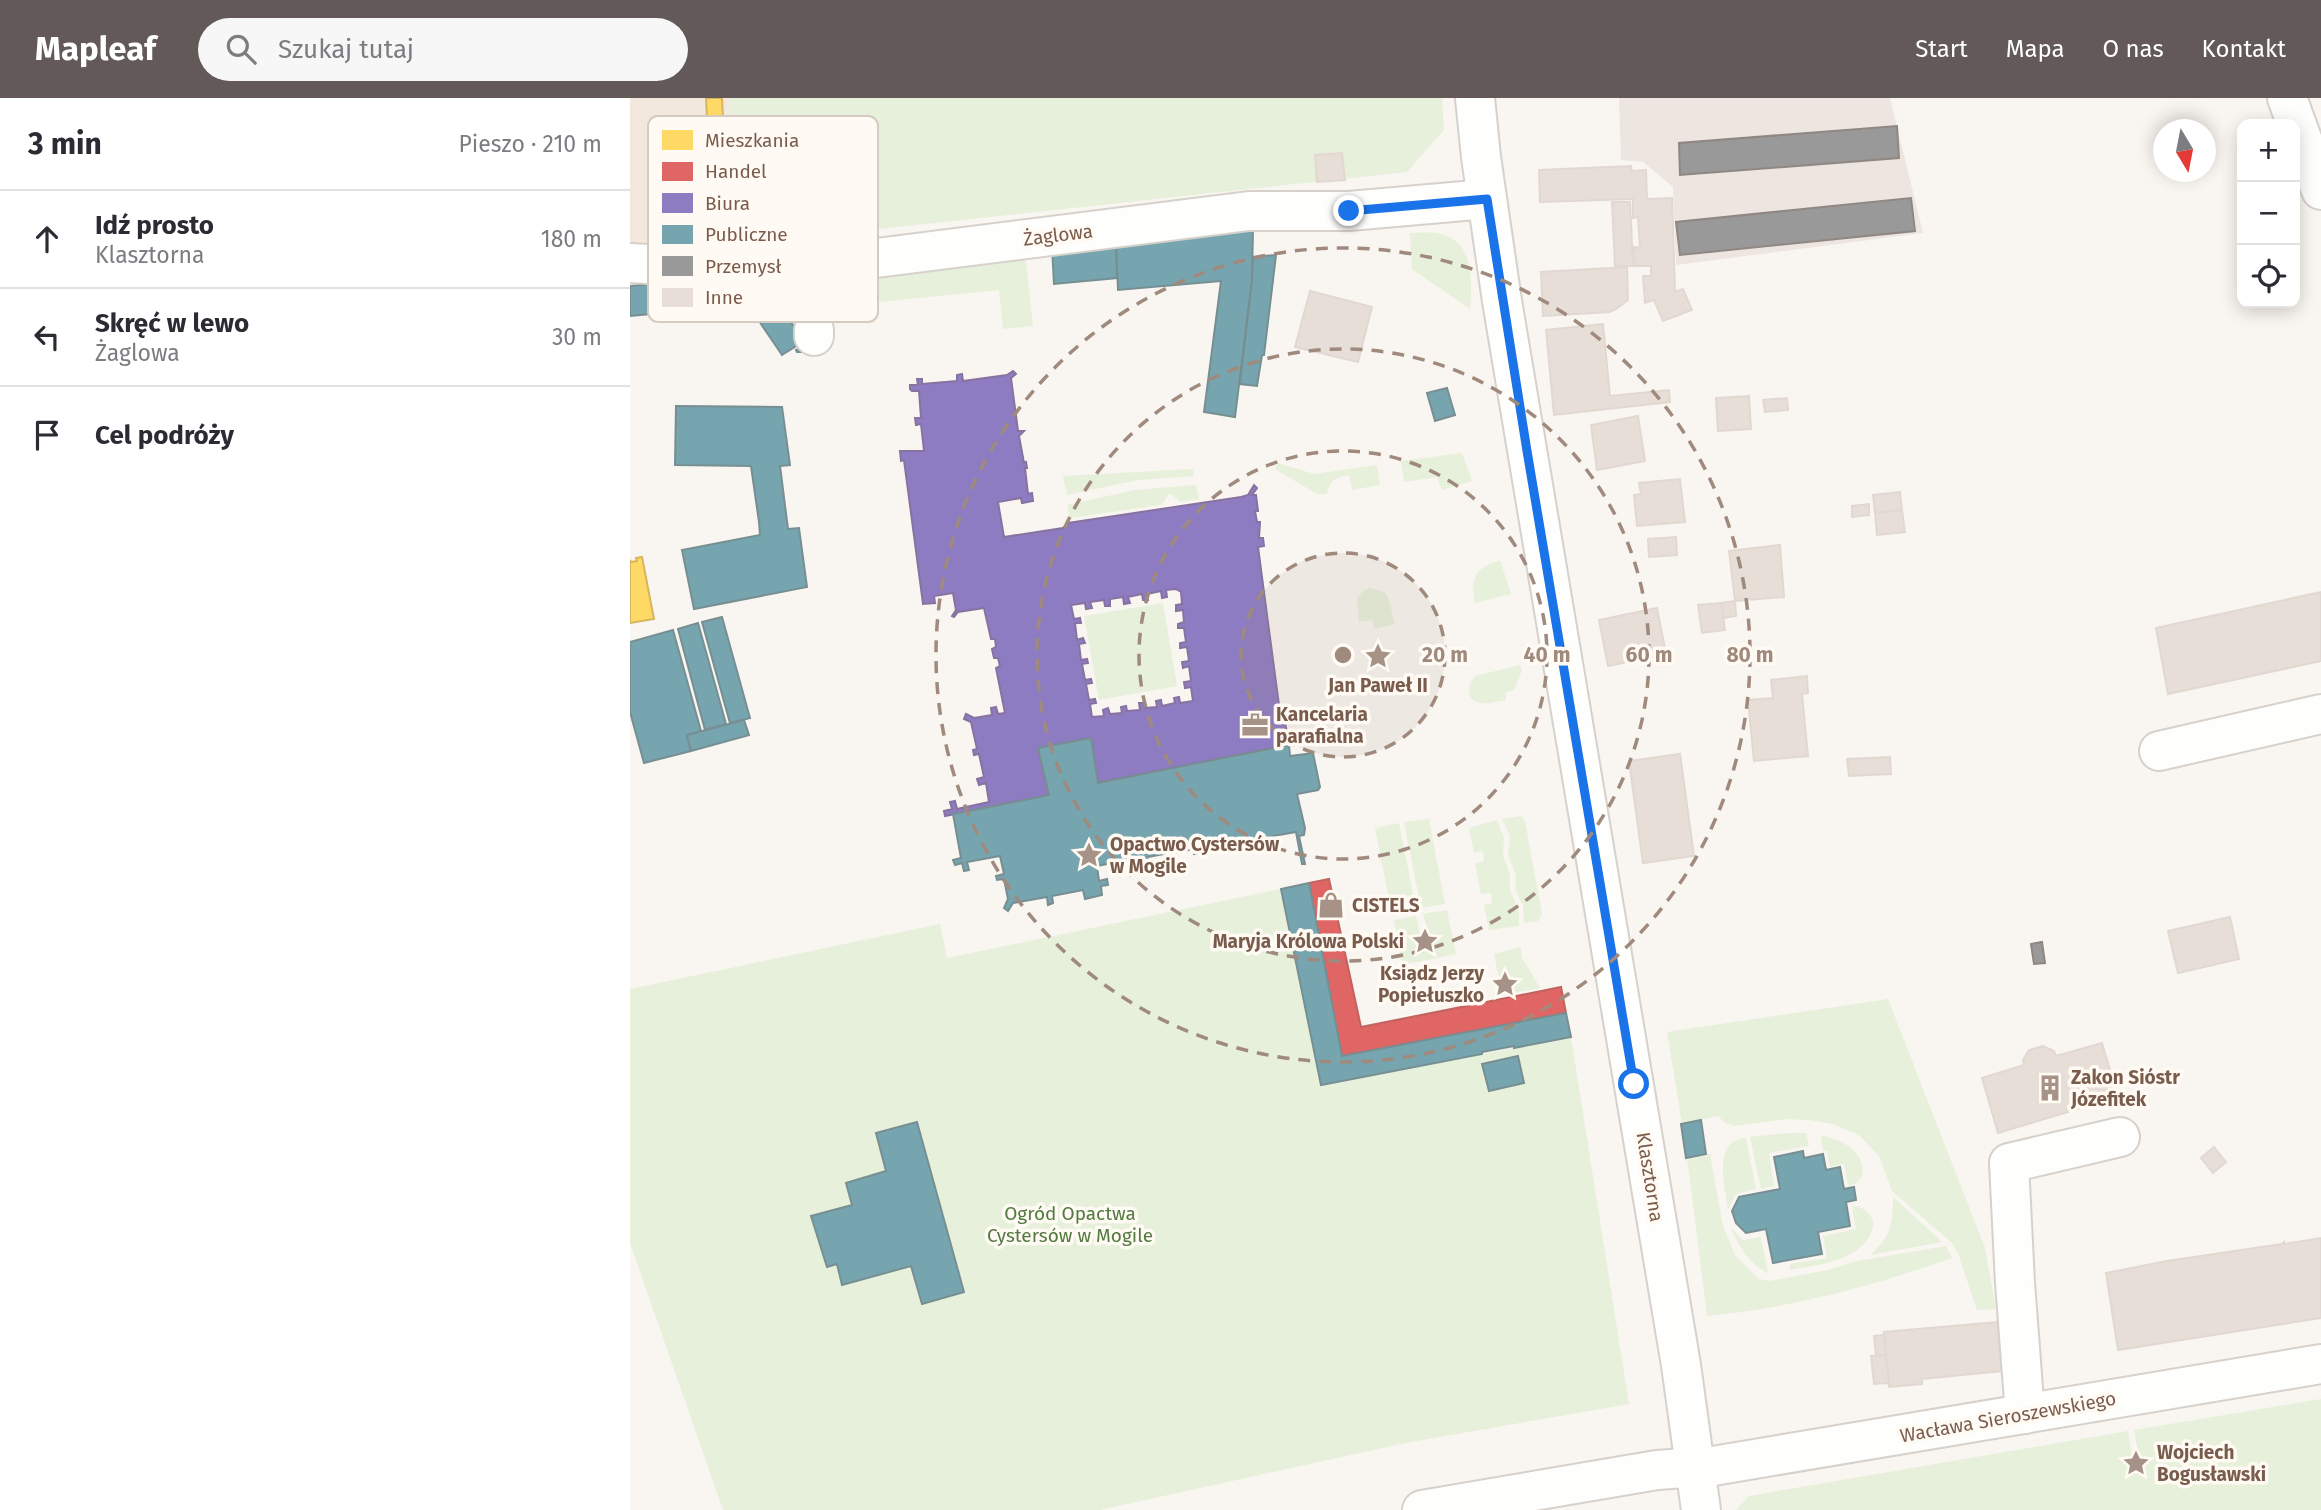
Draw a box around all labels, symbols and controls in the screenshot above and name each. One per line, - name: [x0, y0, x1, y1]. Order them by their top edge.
- search box: [198, 18, 688, 81]
- text: Mapleaf: [35, 29, 156, 69]
- icon: search: [222, 30, 260, 68]
- text: Szukaj tutaj: [278, 34, 414, 65]
- text: Start: [1915, 35, 1968, 63]
- text: Mapa: [2006, 35, 2065, 63]
- text: O nas: [2103, 35, 2164, 63]
- text: Kontakt: [2202, 35, 2286, 63]
- legend: [648, 116, 878, 322]
- north arrow: [2153, 119, 2216, 182]
- map controls: [2237, 119, 2300, 308]
- button: +: [2237, 119, 2300, 182]
- text: 3 min: [28, 126, 102, 162]
- text: Mieszkania: [705, 129, 799, 152]
- text: Pieszo · 210 m: [458, 130, 602, 158]
- text: Handel: [705, 160, 767, 183]
- button: −: [2237, 182, 2300, 245]
- text: Biura: [705, 192, 750, 215]
- route end: [1333, 195, 1364, 226]
- text: Idź prosto: [95, 210, 214, 241]
- street label: Żaglowa: [1022, 219, 1094, 251]
- icon: ahead: [28, 220, 66, 258]
- text: Publiczne: [705, 223, 788, 246]
- text: 180 m: [541, 225, 602, 253]
- text: Klasztorna: [95, 241, 205, 269]
- button: locate: [2237, 245, 2300, 308]
- text: Przemysł: [705, 255, 781, 278]
- text: Inne: [705, 286, 743, 309]
- text: Skręć w lewo: [95, 308, 249, 339]
- icon: left: [28, 318, 66, 356]
- text: 30 m: [552, 323, 602, 351]
- text: Żaglowa: [95, 339, 180, 367]
- icon: arrive: [28, 416, 66, 454]
- text: Cel podróży: [95, 420, 234, 451]
- place icon: Jan Paweł II: [1363, 641, 1393, 671]
- text: 20 m: [1422, 642, 1468, 668]
- text: 40 m: [1524, 642, 1570, 668]
- text: 60 m: [1626, 642, 1672, 668]
- text: 80 m: [1726, 642, 1774, 668]
- centre of rings: [1331, 643, 1355, 667]
- place label: Jan Paweł II: [1327, 674, 1428, 697]
- place label: Kancelaria parafialna: [1276, 703, 1368, 748]
- office icon: Kancelaria parafialna: [1240, 710, 1270, 740]
- place label: Opactwo Cystersów w Mogile: [1110, 833, 1280, 878]
- place icon: Opactwo Cystersów w Mogile: [1074, 840, 1104, 870]
- shop icon: CISTELS: [1316, 890, 1346, 920]
- place label: CISTELS: [1352, 894, 1420, 917]
- place icon: Maryja Królowa Polski: [1410, 926, 1440, 956]
- place label: Maryja Królowa Polski: [1213, 930, 1404, 953]
- place label: Ksiądz Jerzy Popiełuszko: [1378, 962, 1484, 1007]
- place icon: Ksiądz Jerzy Popiełuszko: [1490, 969, 1520, 999]
- place label: Zakon Sióstr Józefitek: [2070, 1066, 2180, 1111]
- route start: [1618, 1068, 1649, 1099]
- building icon: Zakon Sióstr Józefitek: [2035, 1073, 2065, 1103]
- street label: Klasztorna: [1632, 1131, 1668, 1223]
- park label: Ogród Opactwa Cystersów w Mogile: [987, 1202, 1153, 1247]
- street label: Wacława Sieroszewskiego: [1898, 1387, 2118, 1447]
- place label: Wojciech Bogusławski: [2157, 1441, 2266, 1486]
- place icon: Wojciech Bogusławski: [2121, 1448, 2151, 1478]

